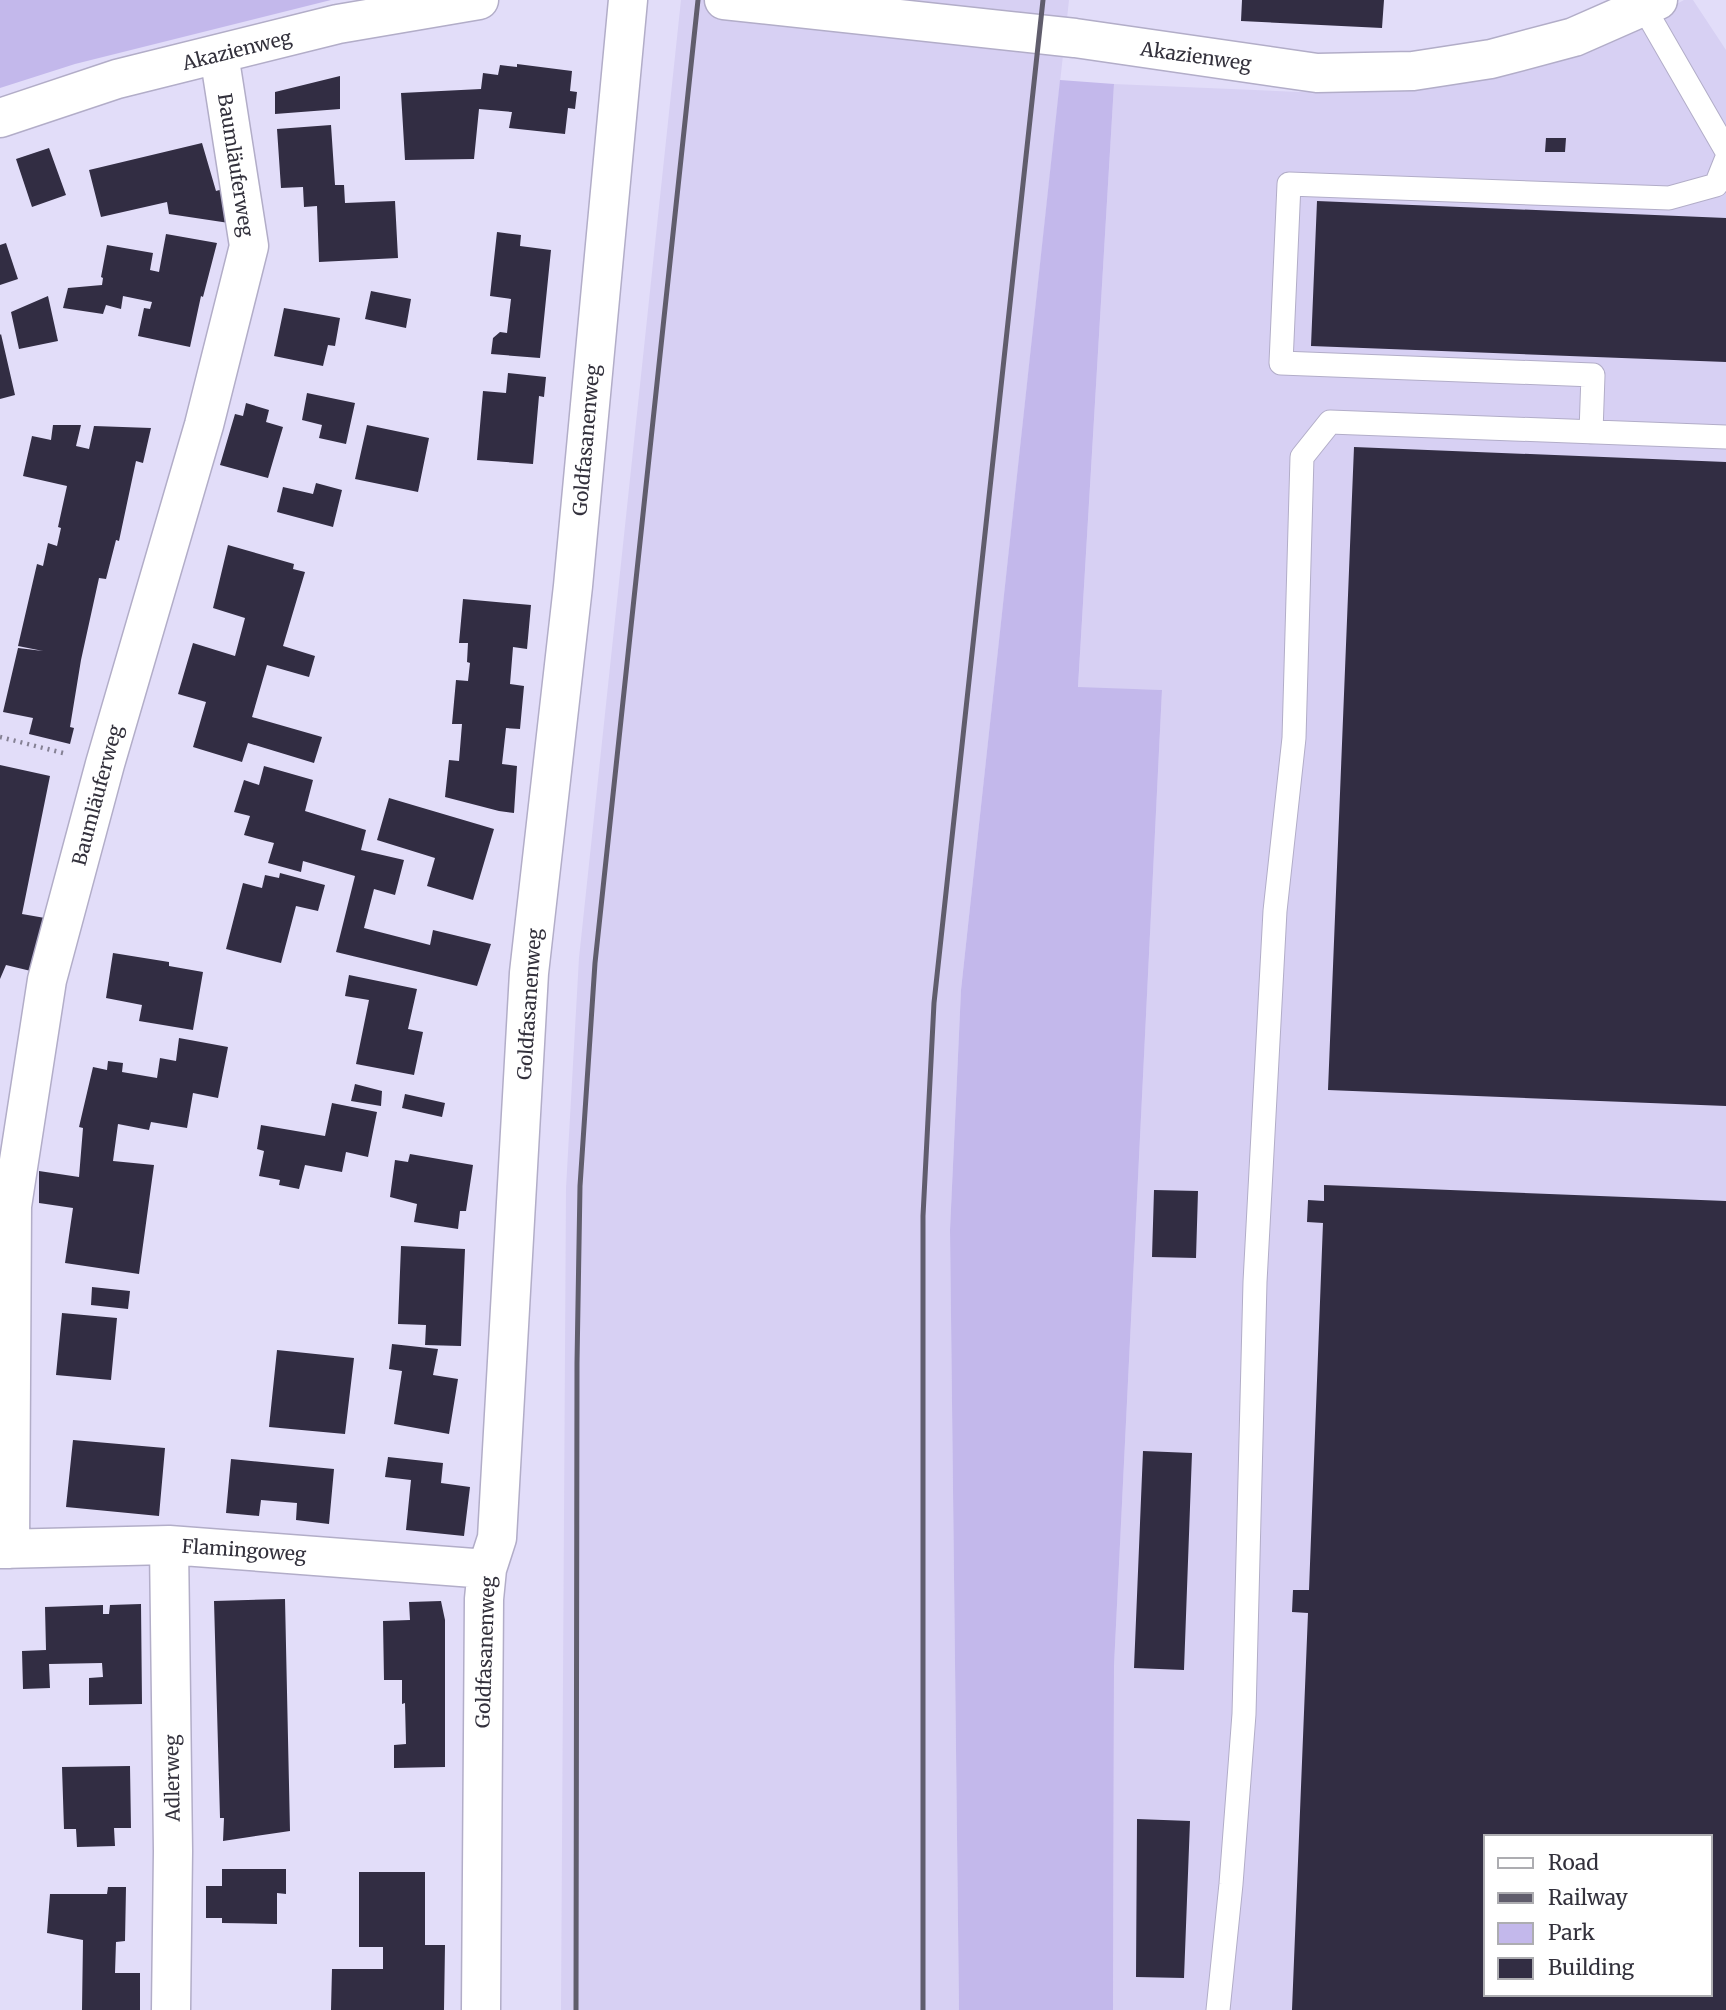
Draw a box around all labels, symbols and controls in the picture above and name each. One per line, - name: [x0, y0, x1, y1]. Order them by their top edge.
- street label: Akazienweg: [179, 25, 295, 75]
- street label: Akazienweg: [1138, 36, 1253, 76]
- street label: Baumläuferweg: [213, 92, 259, 239]
- street label: Goldfasanenweg: [567, 363, 605, 517]
- street label: Baumläuferweg: [67, 721, 127, 868]
- street label: Goldfasanenweg: [512, 927, 546, 1081]
- street label: Flamingoweg: [181, 1534, 308, 1566]
- street label: Goldfasanenweg: [470, 1575, 500, 1728]
- street label: Adlerweg: [159, 1734, 185, 1823]
- legend: [1484, 1835, 1712, 1996]
- text: Road: [1548, 1849, 1599, 1876]
- text: Railway: [1548, 1884, 1629, 1911]
- text: Park: [1548, 1919, 1595, 1946]
- text: Building: [1548, 1954, 1635, 1981]

